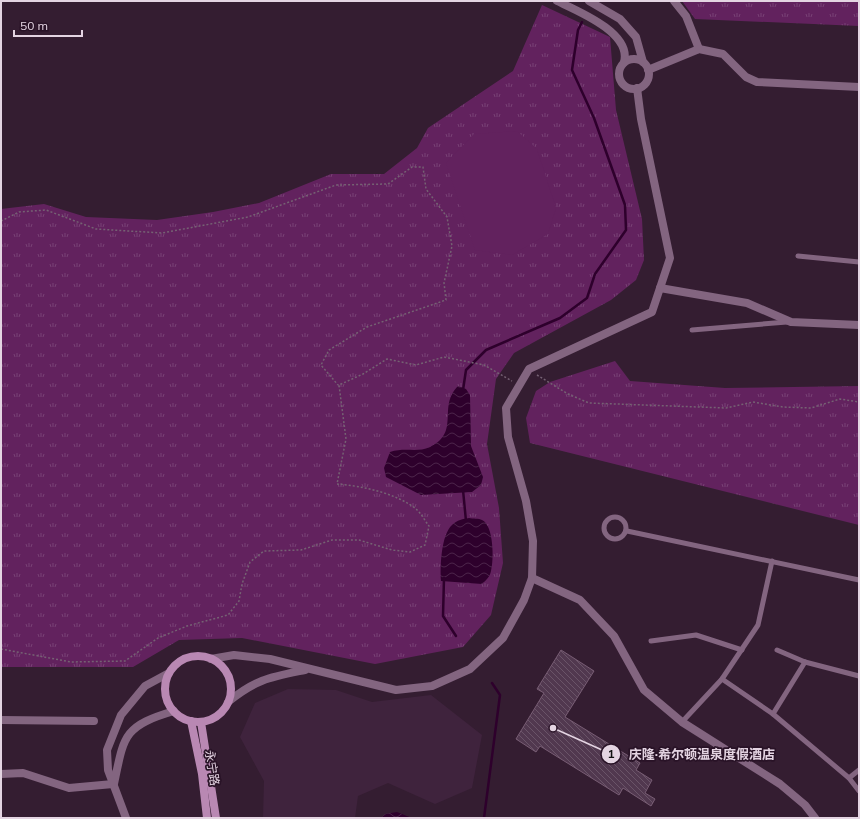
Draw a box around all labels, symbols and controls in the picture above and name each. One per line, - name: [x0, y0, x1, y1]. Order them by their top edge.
- scale bar: [14, 12, 82, 38]
- text: 50 m: [20, 18, 48, 33]
- callout: 庆隆·希尔顿温泉度假酒店: [601, 742, 783, 767]
- text: 1: [607, 746, 615, 761]
- text: 庆隆·希尔顿温泉度假酒店: [629, 746, 775, 762]
- street label: 永宁路: [202, 749, 223, 787]

